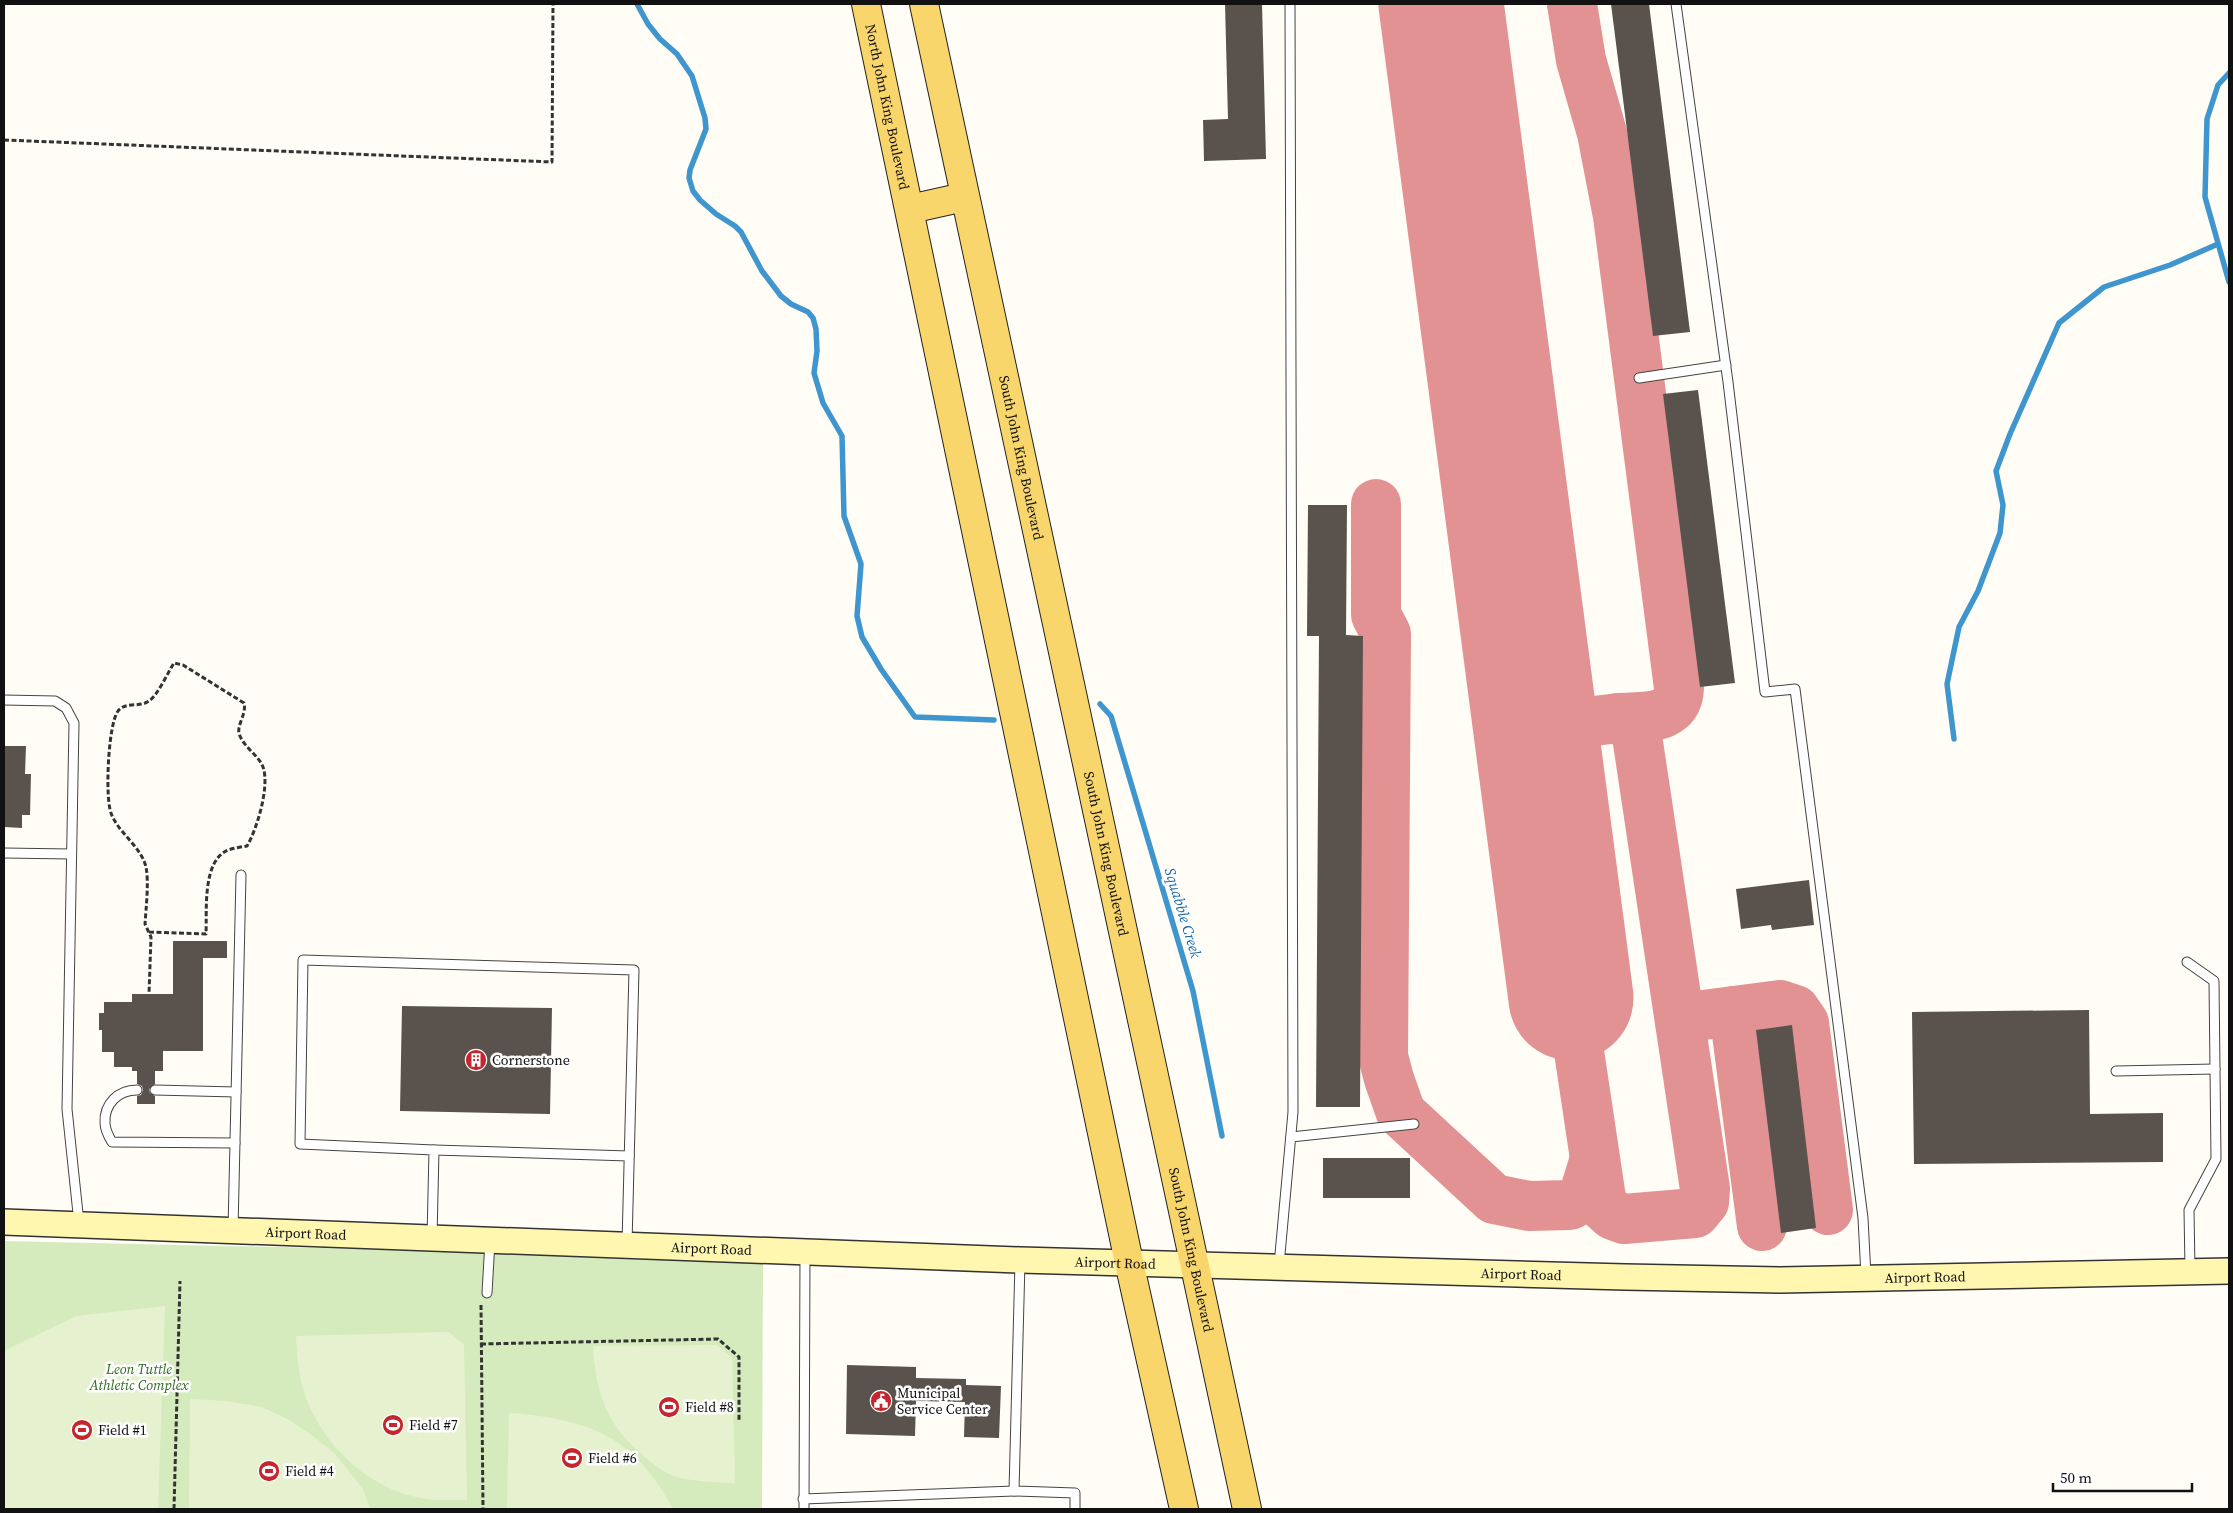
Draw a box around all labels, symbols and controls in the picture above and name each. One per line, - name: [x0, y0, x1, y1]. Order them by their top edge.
- street label: North John King Boulevard: [860, 22, 915, 192]
- street label: South John King Boulevard: [994, 374, 1049, 542]
- street label: South John King Boulevard: [1079, 770, 1134, 938]
- water label: Squabble Creek: [1160, 865, 1207, 961]
- building icon: Cornerstone: [464, 1048, 488, 1072]
- place label: Cornerstone: [492, 1050, 570, 1070]
- street label: South John King Boulevard: [1164, 1166, 1219, 1334]
- street label: Airport Road: [265, 1222, 347, 1245]
- street label: Airport Road: [671, 1237, 752, 1260]
- street label: Airport Road: [1074, 1252, 1156, 1274]
- street label: Airport Road: [1480, 1263, 1562, 1285]
- street label: Airport Road: [1884, 1266, 1966, 1288]
- park label: Leon Tuttle Athletic Complex: [88, 1359, 189, 1395]
- place label: Municipal Service Center: [897, 1383, 988, 1419]
- public building icon: Municipal Service Center: [869, 1389, 893, 1413]
- sports icon: Field #8: [657, 1395, 681, 1419]
- place label: Field #8: [685, 1397, 734, 1417]
- sports icon: Field #7: [381, 1413, 405, 1437]
- place label: Field #7: [409, 1415, 458, 1435]
- sports icon: Field #1: [70, 1418, 94, 1442]
- place label: Field #1: [98, 1420, 147, 1440]
- sports icon: Field #6: [560, 1446, 584, 1470]
- place label: Field #6: [588, 1448, 637, 1468]
- sports icon: Field #4: [257, 1459, 281, 1483]
- scale bar: [2053, 1460, 2192, 1492]
- place label: Field #4: [285, 1461, 334, 1481]
- text: 50 m: [2060, 1467, 2092, 1488]

